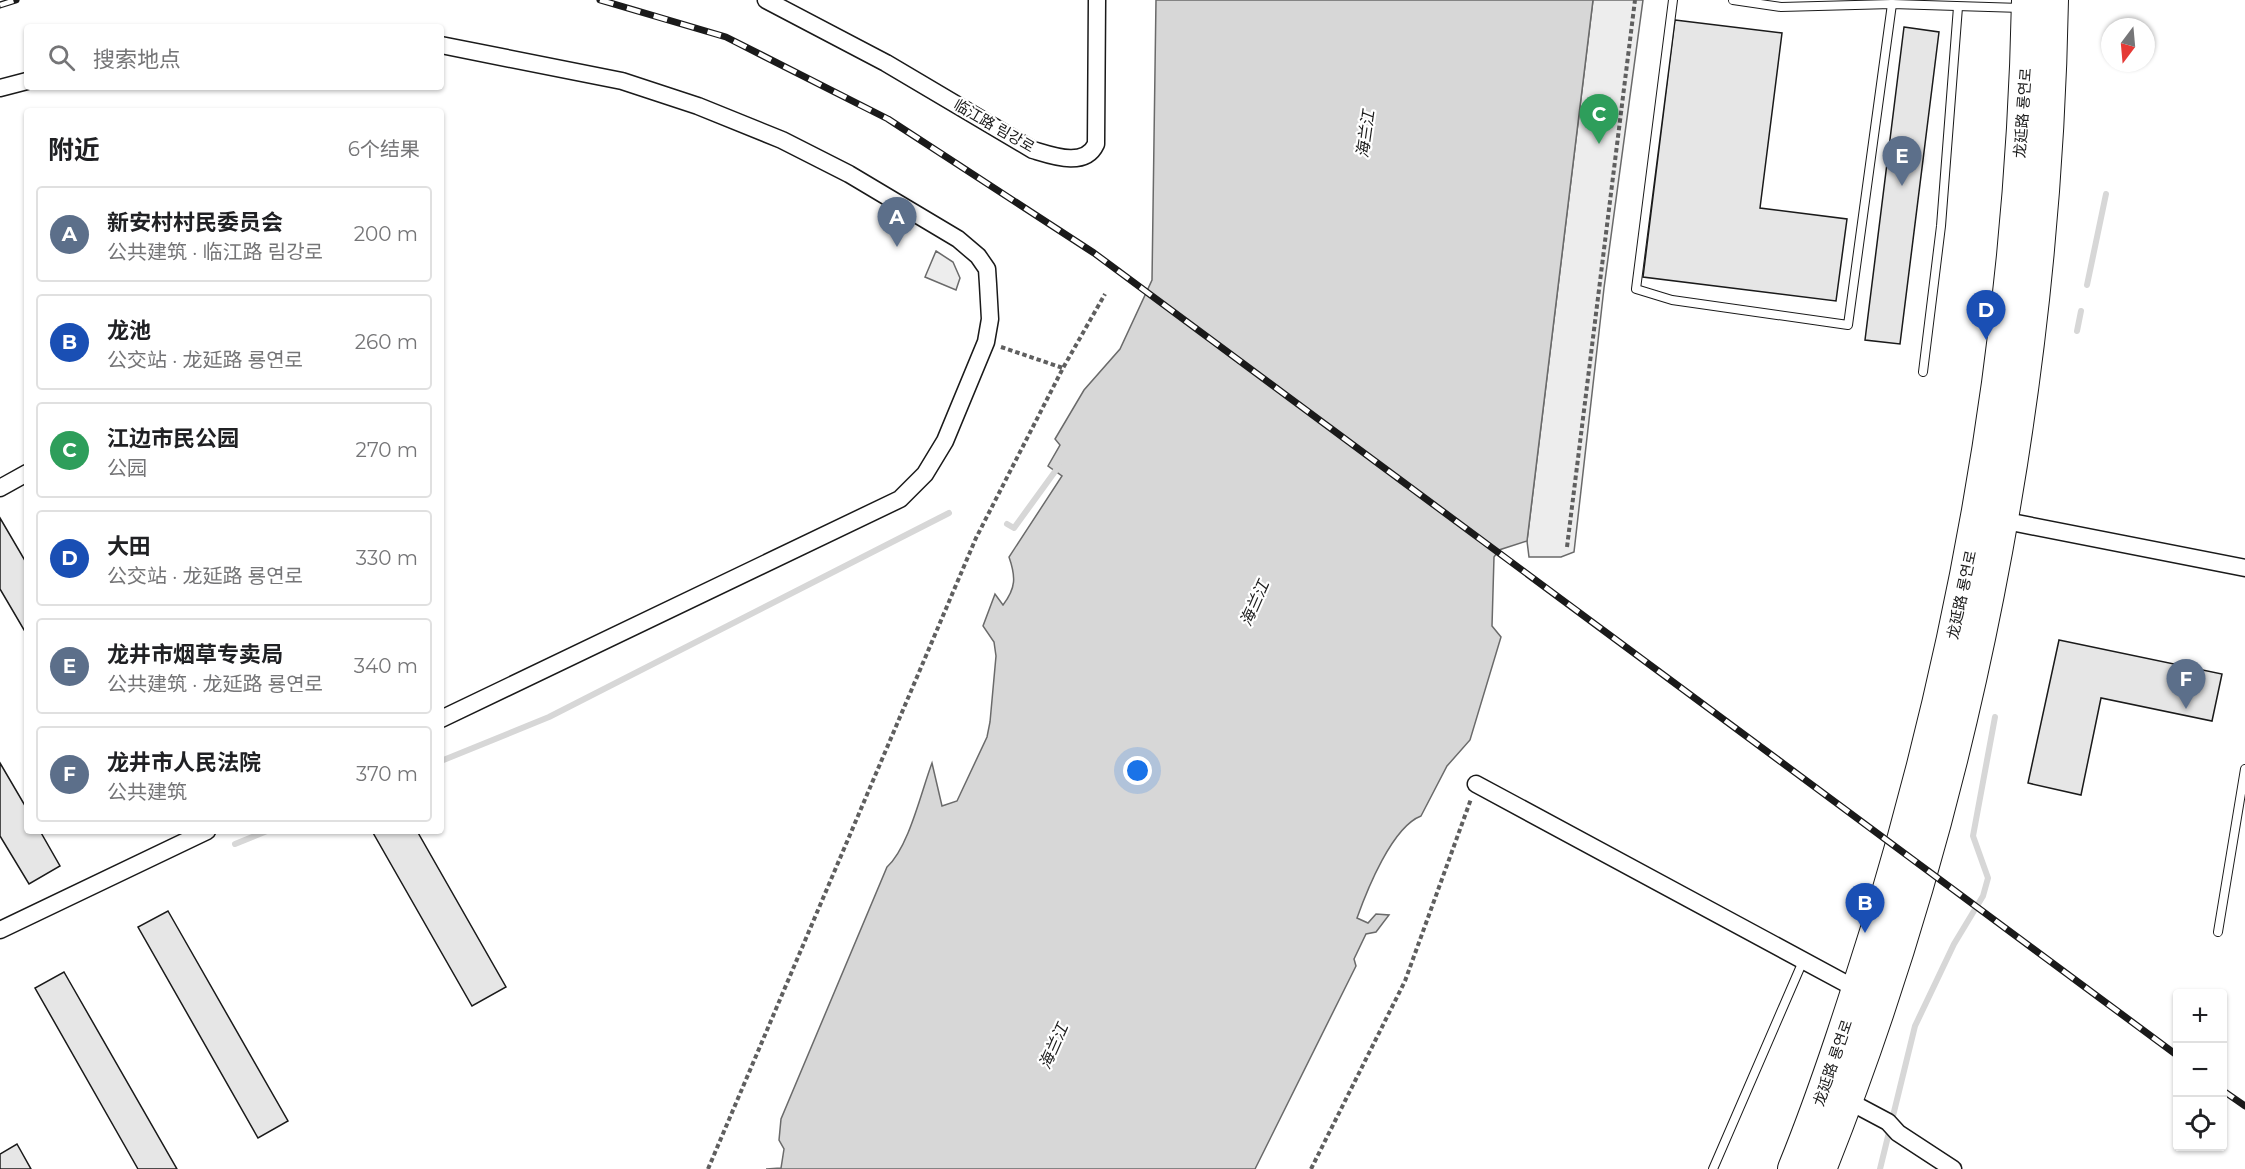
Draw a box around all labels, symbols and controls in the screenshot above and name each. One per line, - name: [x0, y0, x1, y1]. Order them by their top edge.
- north arrow: [2101, 18, 2155, 72]
- search box: [24, 24, 444, 90]
- icon: search: [45, 41, 78, 74]
- text: 搜索地点: [93, 46, 181, 73]
- street label: 龙延路 룡연로: [2010, 67, 2035, 159]
- pin: C: [1580, 94, 1618, 144]
- street label: 临江路 림강로: [950, 95, 1038, 156]
- water label: 海兰江: [1353, 107, 1379, 159]
- text: 附近: [48, 134, 100, 166]
- pin: E: [1882, 136, 1922, 186]
- text: 6个结果: [348, 137, 420, 161]
- pin: A: [878, 198, 916, 247]
- text: 新安村村民委员会: [107, 209, 283, 236]
- text: A: [62, 222, 77, 246]
- text: 200 m: [354, 222, 418, 246]
- text: 公共建筑 · 临江路 림강로: [107, 240, 323, 264]
- pin: D: [1966, 290, 2006, 340]
- text: 龙池: [107, 317, 151, 344]
- text: B: [62, 330, 77, 354]
- text: 260 m: [355, 330, 418, 354]
- text: 公交站 · 龙延路 룡연로: [107, 348, 303, 372]
- text: 江边市民公园: [107, 425, 239, 452]
- text: C: [62, 438, 77, 462]
- text: 270 m: [356, 438, 418, 462]
- text: 公园: [107, 456, 147, 480]
- text: 大田: [107, 533, 151, 560]
- text: D: [61, 546, 78, 570]
- text: 330 m: [356, 546, 418, 570]
- street label: 龙延路 룡연로: [1943, 549, 1980, 641]
- text: 公交站 · 龙延路 룡연로: [107, 564, 303, 588]
- water label: 海兰江: [1236, 576, 1274, 629]
- text: 龙井市烟草专卖局: [107, 641, 283, 668]
- text: E: [63, 654, 76, 678]
- text: 340 m: [354, 654, 418, 678]
- pin: F: [2166, 660, 2206, 709]
- text: 公共建筑 · 龙延路 룡연로: [107, 672, 323, 696]
- text: 龙井市人民法院: [107, 749, 261, 776]
- your location: [1123, 756, 1152, 785]
- text: F: [63, 762, 76, 786]
- text: 370 m: [356, 762, 418, 786]
- text: 公共建筑: [107, 780, 187, 804]
- pin: B: [1846, 884, 1884, 933]
- map controls: [2173, 989, 2227, 1151]
- button: +: [2173, 989, 2227, 1043]
- street label: 龙延路 룡연로: [1809, 1017, 1856, 1109]
- water label: 海兰江: [1035, 1019, 1073, 1072]
- button: −: [2173, 1043, 2227, 1097]
- button: locate: [2173, 1097, 2227, 1151]

